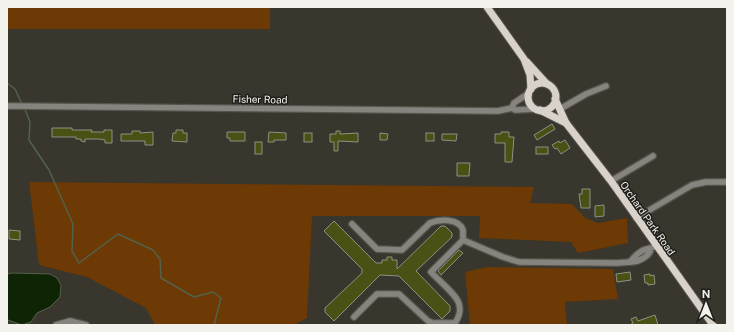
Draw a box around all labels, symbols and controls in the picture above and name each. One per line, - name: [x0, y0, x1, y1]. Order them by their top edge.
- street label: Fisher Road: [232, 93, 288, 105]
- street label: Orchard Park Road: [618, 179, 678, 257]
- north arrow: [686, 284, 726, 324]
- text: N: [702, 288, 710, 300]

